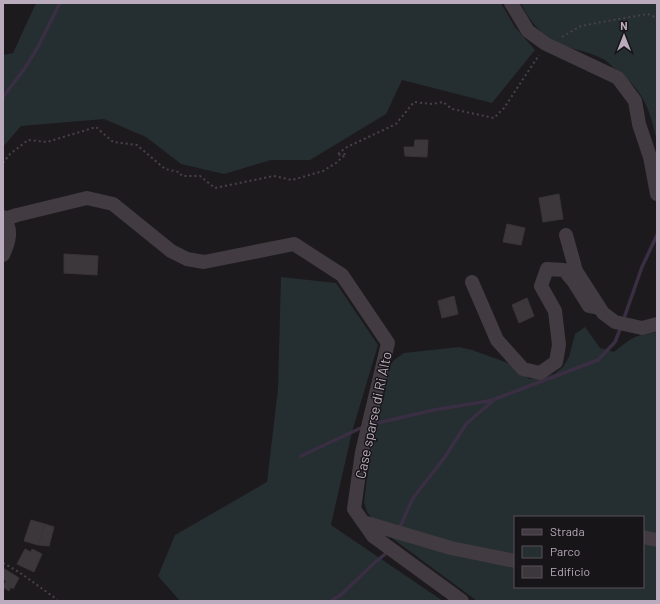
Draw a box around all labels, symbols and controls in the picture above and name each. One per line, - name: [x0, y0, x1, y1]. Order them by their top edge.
- north arrow: [604, 16, 644, 56]
- text: N: [620, 19, 628, 32]
- street label: Case sparse di Ri Alto: [351, 350, 395, 480]
- legend: [514, 516, 644, 588]
- text: Strada: [550, 524, 585, 538]
- text: Parco: [550, 544, 580, 558]
- text: Edificio: [550, 564, 590, 578]

